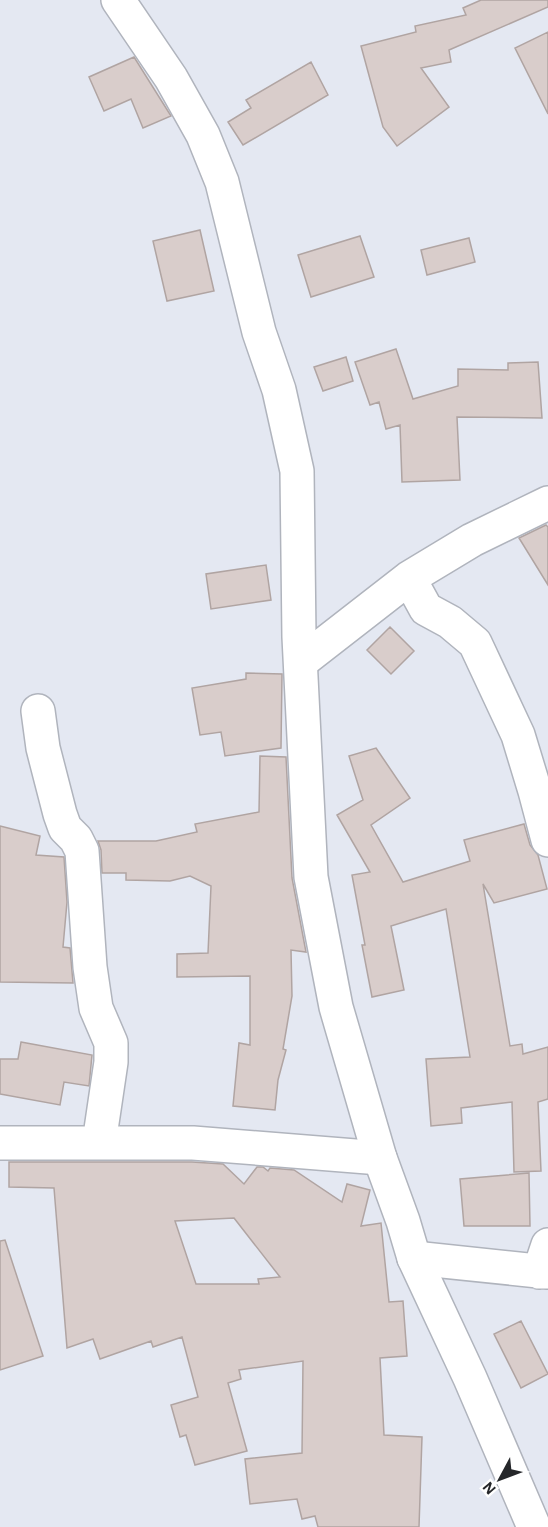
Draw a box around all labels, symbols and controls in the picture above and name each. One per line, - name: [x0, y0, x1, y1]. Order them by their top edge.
- north arrow: [470, 1449, 530, 1509]
- text: N: [480, 1479, 499, 1498]

